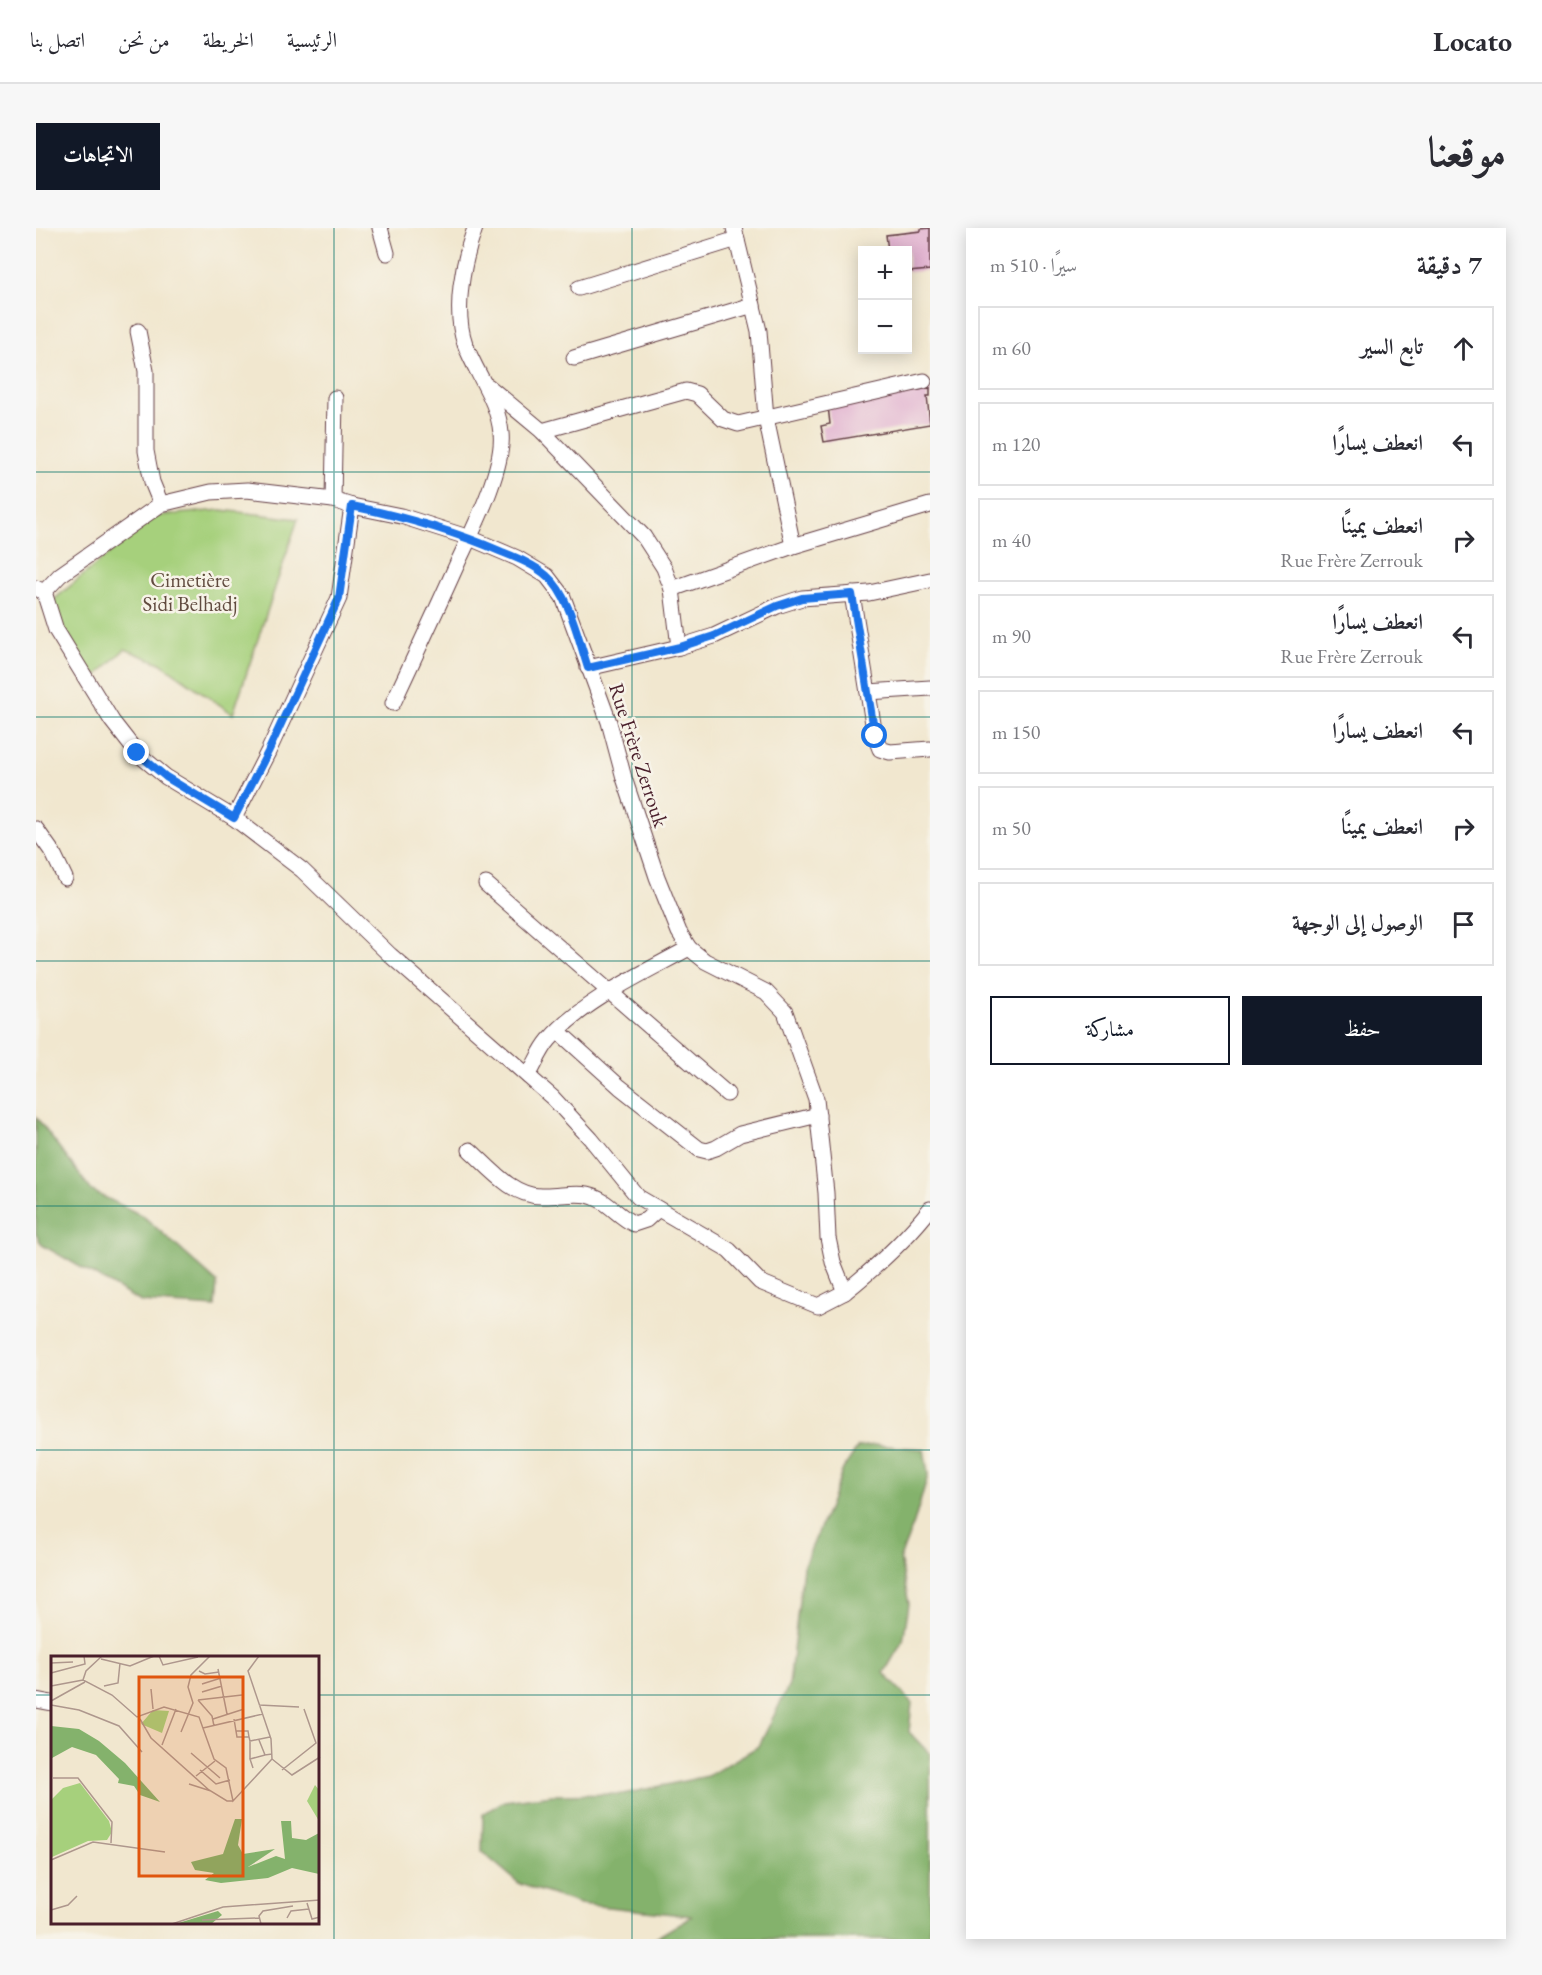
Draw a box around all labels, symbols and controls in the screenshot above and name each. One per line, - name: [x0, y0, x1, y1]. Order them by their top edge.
- text: Locato: [1433, 23, 1512, 59]
- text: اتصل بنا: [30, 26, 85, 53]
- text: من نحن: [118, 26, 170, 53]
- text: الخريطة: [203, 26, 254, 53]
- text: الرئيسية: [287, 26, 337, 53]
- button: الاتجاهات: [36, 123, 160, 190]
- text: موقعنا: [1428, 124, 1506, 179]
- map controls: [858, 246, 912, 354]
- button: +: [858, 246, 912, 300]
- text: 7 دقيقة: [1417, 248, 1482, 282]
- text: سيرًا · 510 m: [990, 252, 1077, 278]
- button: −: [858, 300, 912, 354]
- text: تابع السير: [1360, 332, 1423, 361]
- icon: ahead: [1447, 332, 1480, 365]
- text: 60 m: [992, 335, 1031, 361]
- text: انعطف يسارًا: [1332, 428, 1423, 457]
- icon: left: [1447, 428, 1480, 461]
- text: 120 m: [992, 431, 1040, 457]
- text: انعطف يمينًا: [1341, 511, 1423, 540]
- icon: right: [1447, 524, 1480, 557]
- text: 40 m: [992, 527, 1031, 553]
- text: Rue Frère Zerrouk: [1280, 547, 1423, 573]
- park label: Cimetière Sidi Belhadj: [142, 566, 238, 617]
- text: انعطف يسارًا: [1332, 607, 1423, 636]
- icon: left: [1447, 620, 1480, 653]
- text: 90 m: [992, 623, 1031, 649]
- text: Rue Frère Zerrouk: [1280, 643, 1423, 669]
- street label: Rue Frère Zerrouk: [603, 680, 675, 832]
- text: انعطف يسارًا: [1332, 716, 1423, 745]
- icon: left: [1447, 716, 1480, 749]
- text: 150 m: [992, 719, 1040, 745]
- route start: [861, 722, 887, 748]
- route end: [123, 739, 149, 765]
- text: انعطف يمينًا: [1341, 812, 1423, 841]
- icon: right: [1447, 812, 1480, 845]
- text: 50 m: [992, 815, 1031, 841]
- text: الوصول إلى الوجهة: [1292, 908, 1423, 937]
- icon: arrive: [1447, 908, 1480, 941]
- button: مشاركة: [990, 996, 1230, 1065]
- button: حفظ: [1242, 996, 1482, 1065]
- inset map: [51, 1656, 320, 1924]

